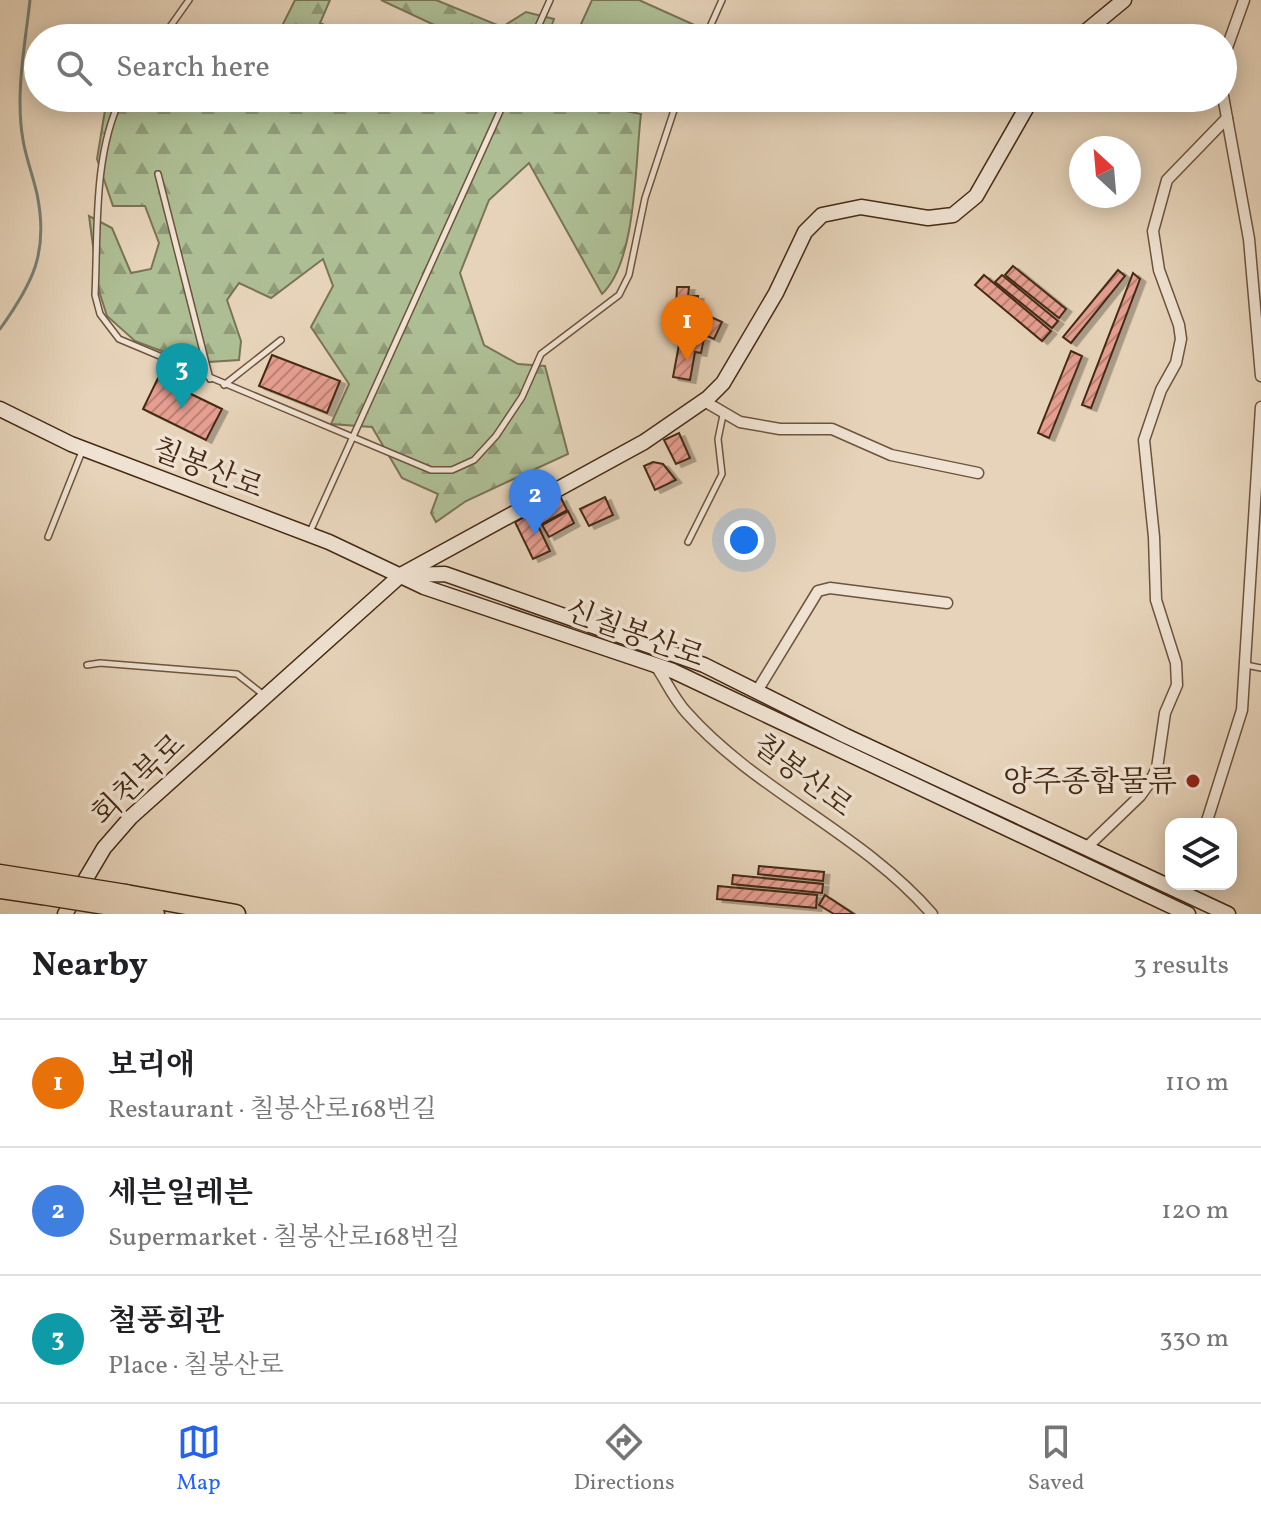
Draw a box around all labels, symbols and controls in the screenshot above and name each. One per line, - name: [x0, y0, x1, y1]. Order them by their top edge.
- search box: [24, 24, 1237, 112]
- icon: search: [52, 46, 96, 90]
- text: Search here: [116, 47, 270, 89]
- north arrow: [1069, 136, 1141, 208]
- pin: 1: [661, 295, 713, 361]
- pin: 3: [156, 343, 208, 409]
- street label: 칠봉산로: [146, 429, 269, 510]
- pin: 2: [509, 469, 561, 535]
- your location: [724, 520, 764, 560]
- street label: 신칠봉산로: [559, 590, 710, 679]
- street label: 회천북로: [83, 725, 196, 836]
- street label: 칠봉산로: [743, 725, 861, 828]
- place label: 양주종합물류: [1003, 762, 1177, 804]
- marker: 양주종합물류: [1184, 772, 1202, 790]
- map controls: [1165, 818, 1237, 890]
- button: layers: [1165, 818, 1237, 890]
- text: Nearby: [32, 943, 148, 990]
- text: 3 results: [1133, 948, 1229, 984]
- text: 보리애: [108, 1045, 195, 1087]
- text: 1: [53, 1065, 63, 1101]
- text: 110 m: [1165, 1065, 1229, 1101]
- text: Restaurant · 칠봉산로168번길: [108, 1092, 437, 1128]
- text: 세븐일레븐: [108, 1173, 253, 1215]
- text: 2: [51, 1193, 65, 1229]
- text: 120 m: [1161, 1193, 1229, 1229]
- text: Supermarket · 칠봉산로168번길: [108, 1220, 460, 1256]
- text: 철풍회관: [108, 1301, 224, 1343]
- text: 3: [51, 1321, 65, 1357]
- text: 330 m: [1159, 1321, 1229, 1357]
- text: Place · 칠봉산로: [108, 1348, 284, 1384]
- tab: Map: [177, 1420, 221, 1499]
- tab: Directions: [574, 1420, 675, 1499]
- tab: Saved: [1028, 1420, 1084, 1499]

